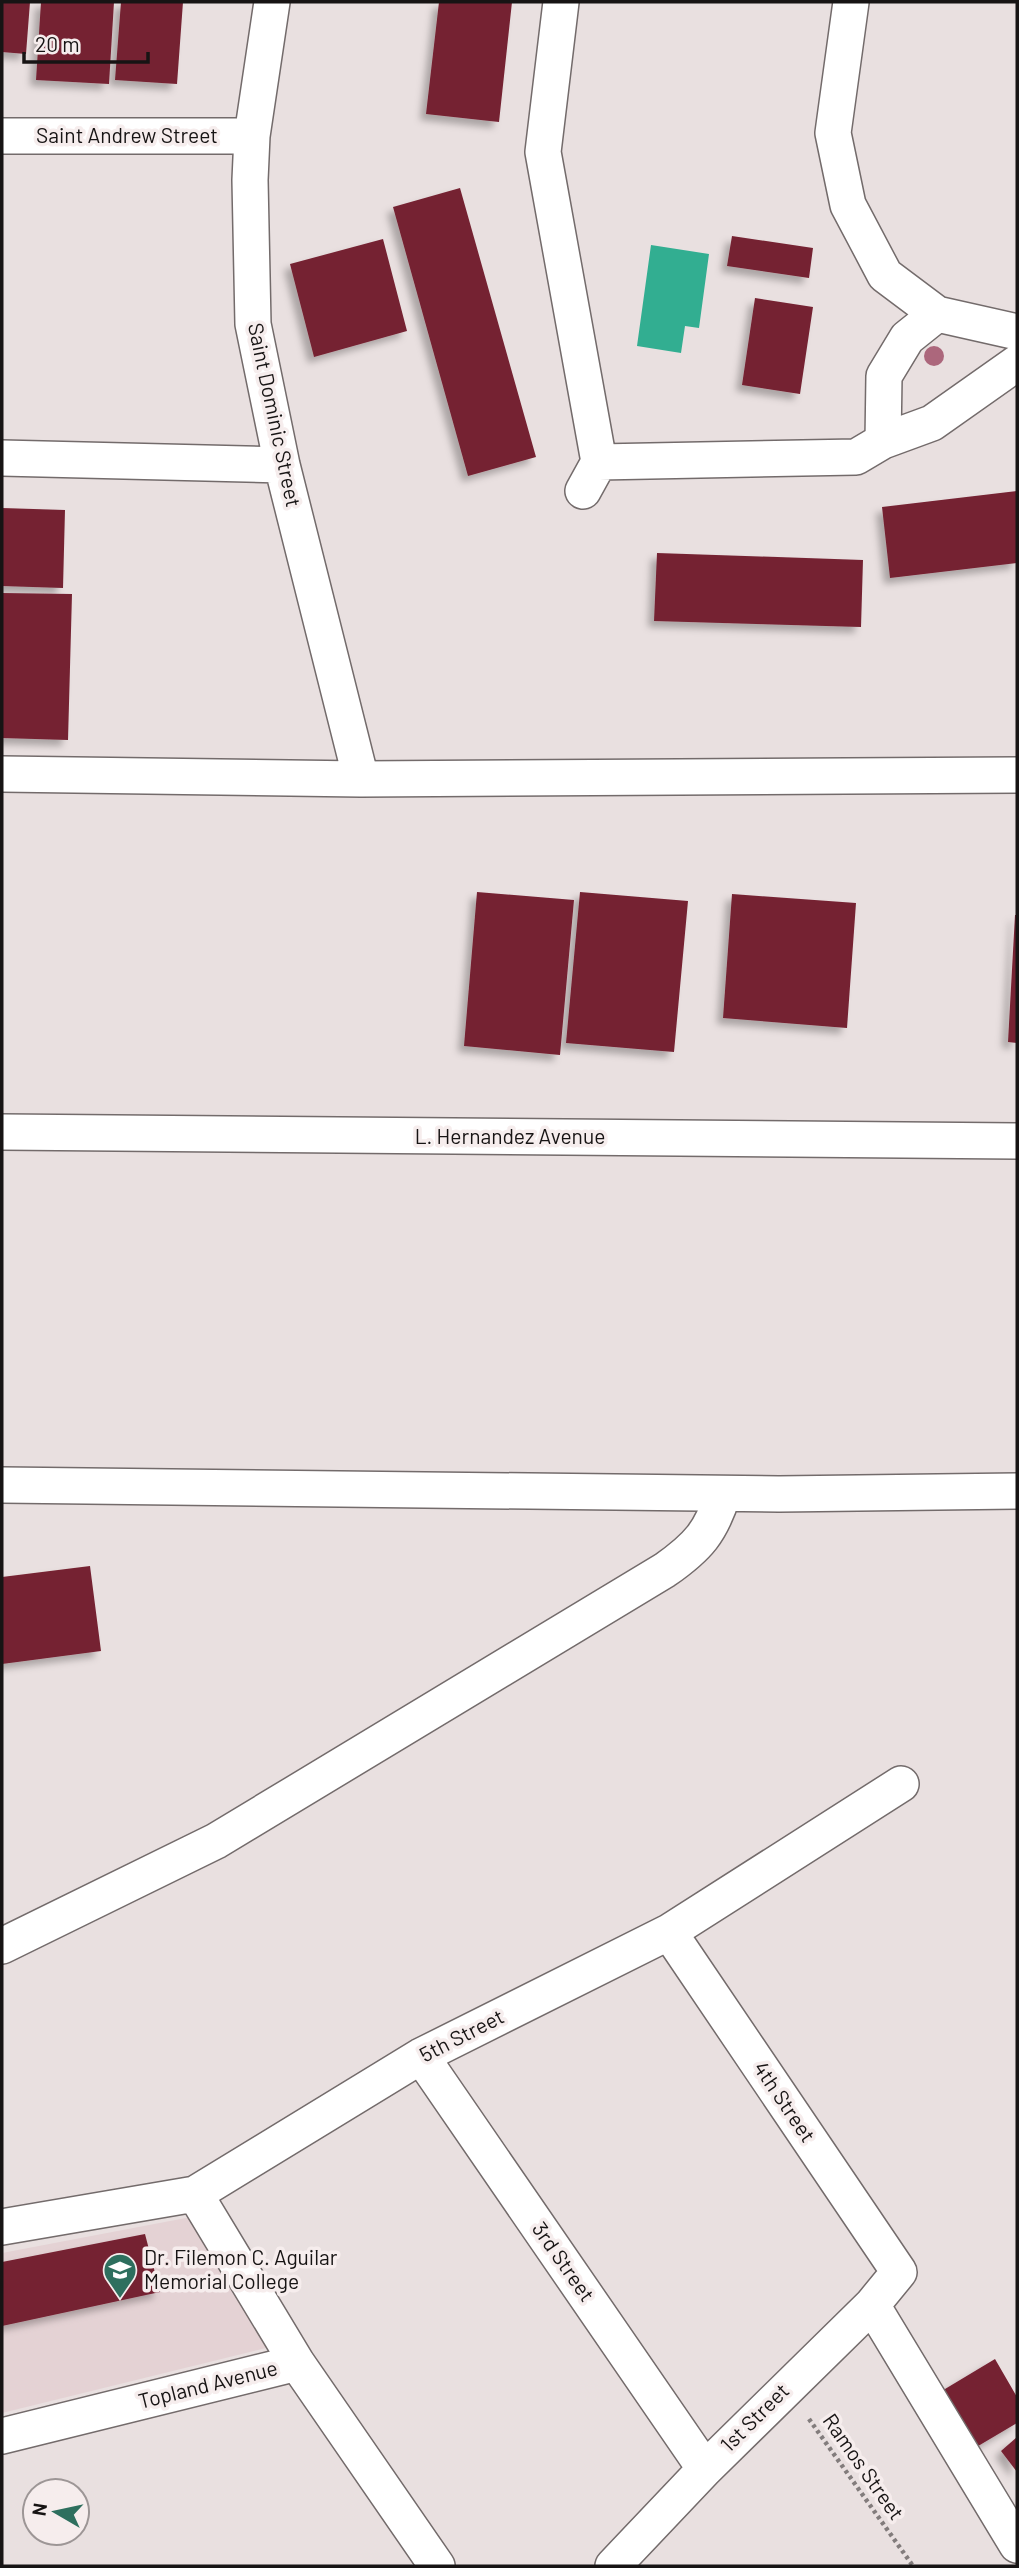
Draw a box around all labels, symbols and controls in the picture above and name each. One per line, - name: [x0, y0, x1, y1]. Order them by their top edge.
- scale bar: [24, 21, 149, 65]
- text: 20 m: [35, 31, 80, 56]
- street label: Saint Andrew Street: [36, 122, 218, 147]
- street label: Saint Dominic Street: [244, 320, 307, 509]
- street label: L. Hernandez Avenue: [415, 1123, 605, 1148]
- street label: 5th Street: [415, 2003, 508, 2067]
- street label: 4th Street: [749, 2056, 821, 2146]
- street label: 3rd Street: [528, 2217, 601, 2306]
- place label: Dr. Filemon C. Aguilar Memorial College: [144, 2244, 338, 2293]
- school or university icon: Dr. Filemon C. Aguilar Memorial College: [101, 2251, 139, 2300]
- street label: Topland Avenue: [135, 2354, 280, 2413]
- street label: 1st Street: [714, 2377, 793, 2456]
- street label: Ramos Street: [818, 2408, 910, 2524]
- north arrow: [21, 2477, 91, 2547]
- text: N: [26, 2501, 51, 2517]

